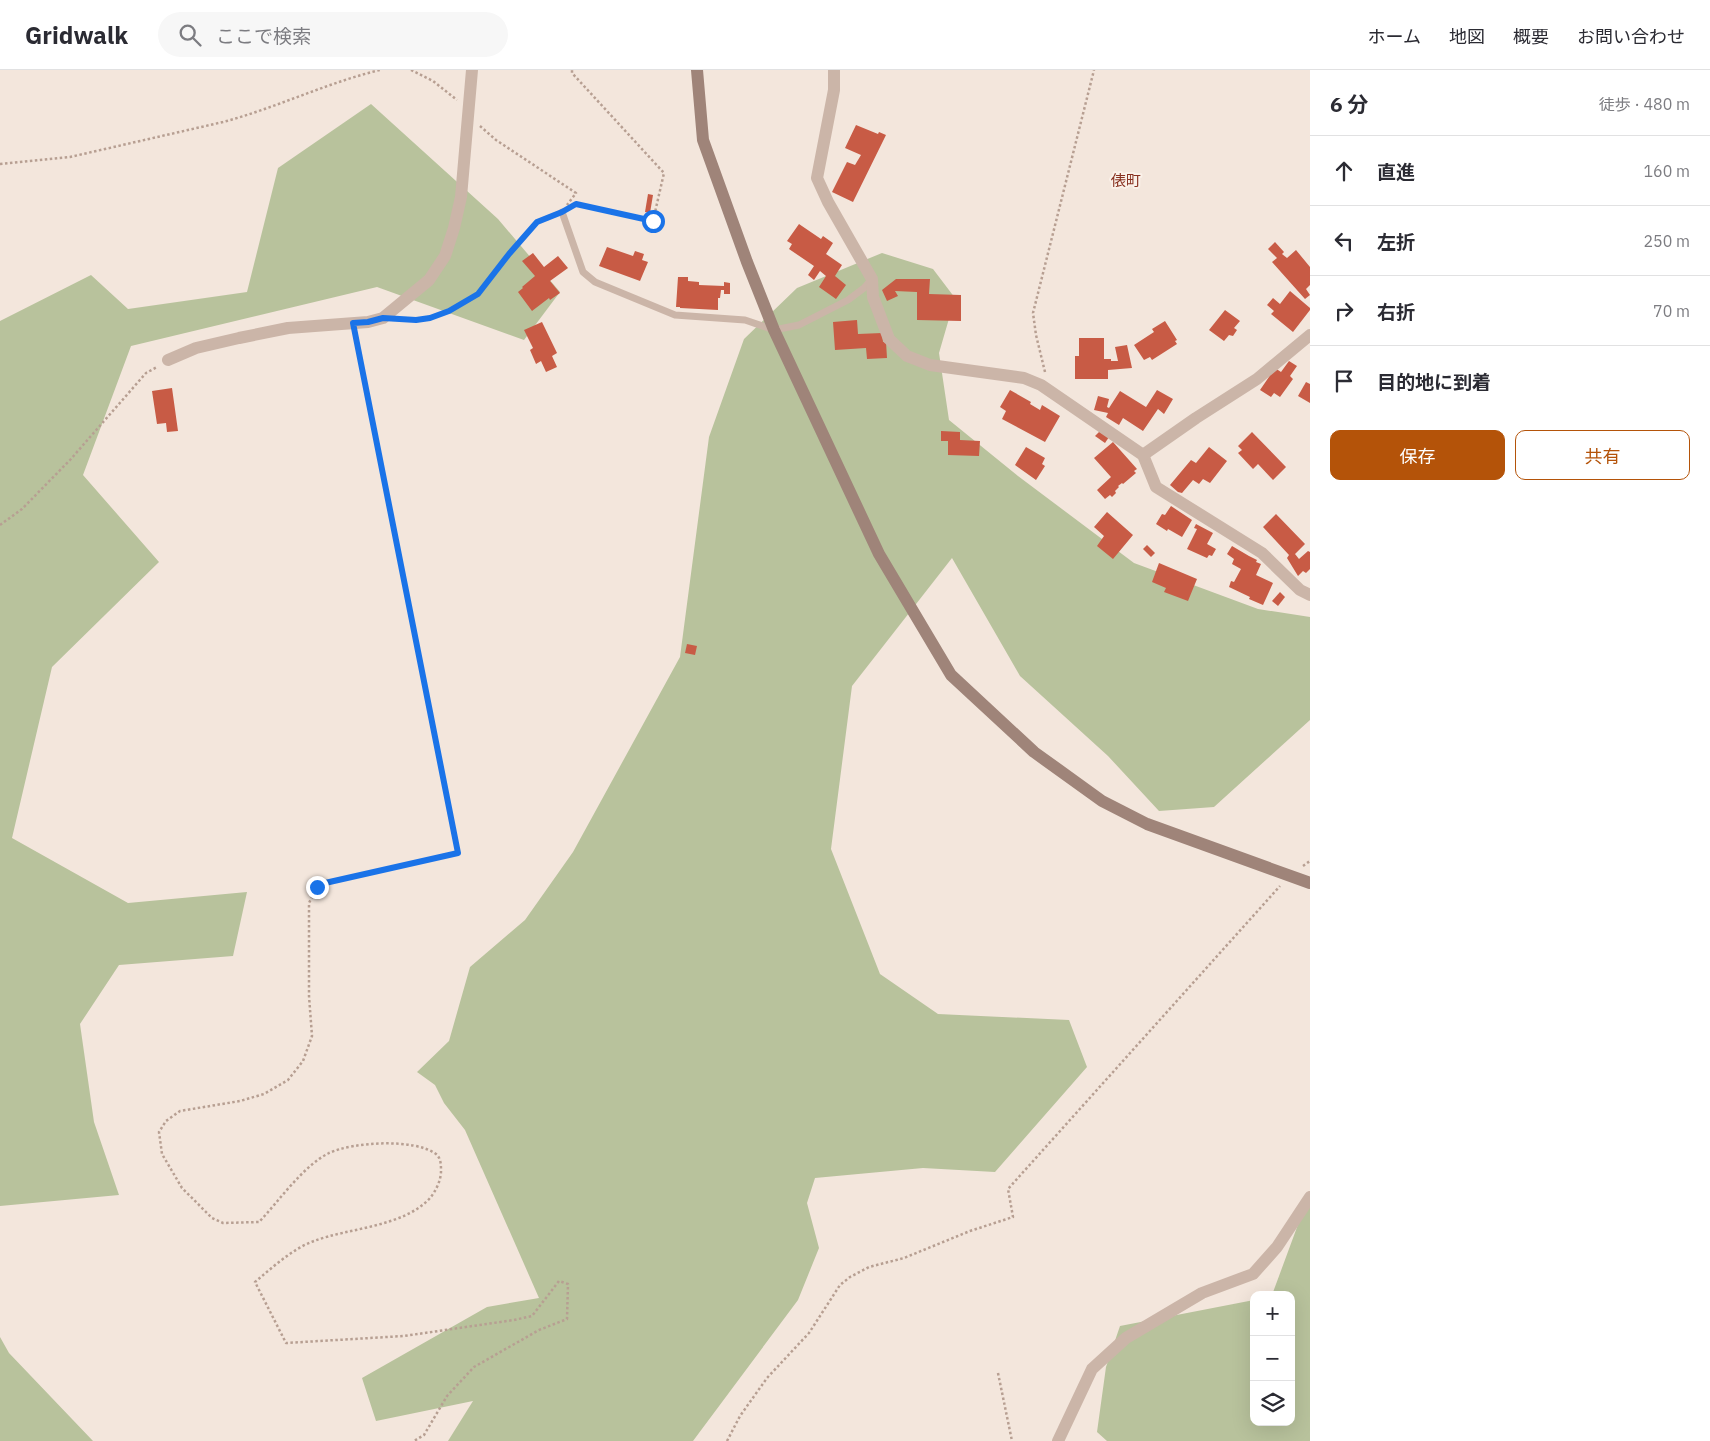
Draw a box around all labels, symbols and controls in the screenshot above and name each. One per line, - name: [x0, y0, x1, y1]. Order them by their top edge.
- search box: [158, 12, 508, 57]
- text: Gridwalk: [25, 19, 128, 51]
- icon: search: [176, 21, 204, 49]
- text: ここで検索: [216, 24, 311, 48]
- text: ホーム: [1368, 25, 1421, 48]
- text: 地図: [1449, 25, 1485, 48]
- text: 概要: [1513, 25, 1549, 48]
- text: お問い合わせ: [1577, 25, 1685, 48]
- text: 6 分: [1330, 90, 1369, 118]
- text: 徒歩 · 480 m: [1599, 94, 1690, 114]
- icon: ahead: [1330, 157, 1358, 185]
- text: 直進: [1377, 160, 1415, 184]
- text: 160 m: [1643, 161, 1690, 181]
- district label: 俵町: [1111, 171, 1141, 190]
- route start: [642, 210, 665, 233]
- icon: left: [1330, 227, 1358, 255]
- text: 左折: [1377, 230, 1415, 254]
- text: 250 m: [1643, 231, 1690, 251]
- icon: right: [1330, 297, 1358, 325]
- text: 右折: [1377, 300, 1415, 324]
- text: 70 m: [1653, 301, 1690, 321]
- icon: arrive: [1330, 367, 1358, 395]
- text: 目的地に到着: [1377, 370, 1491, 394]
- button: 保存: [1330, 430, 1505, 480]
- button: 共有: [1515, 430, 1690, 480]
- route end: [306, 876, 329, 899]
- map controls: [1250, 1291, 1295, 1426]
- button: +: [1250, 1291, 1295, 1336]
- button: −: [1250, 1336, 1295, 1381]
- button: layers: [1250, 1381, 1295, 1426]

